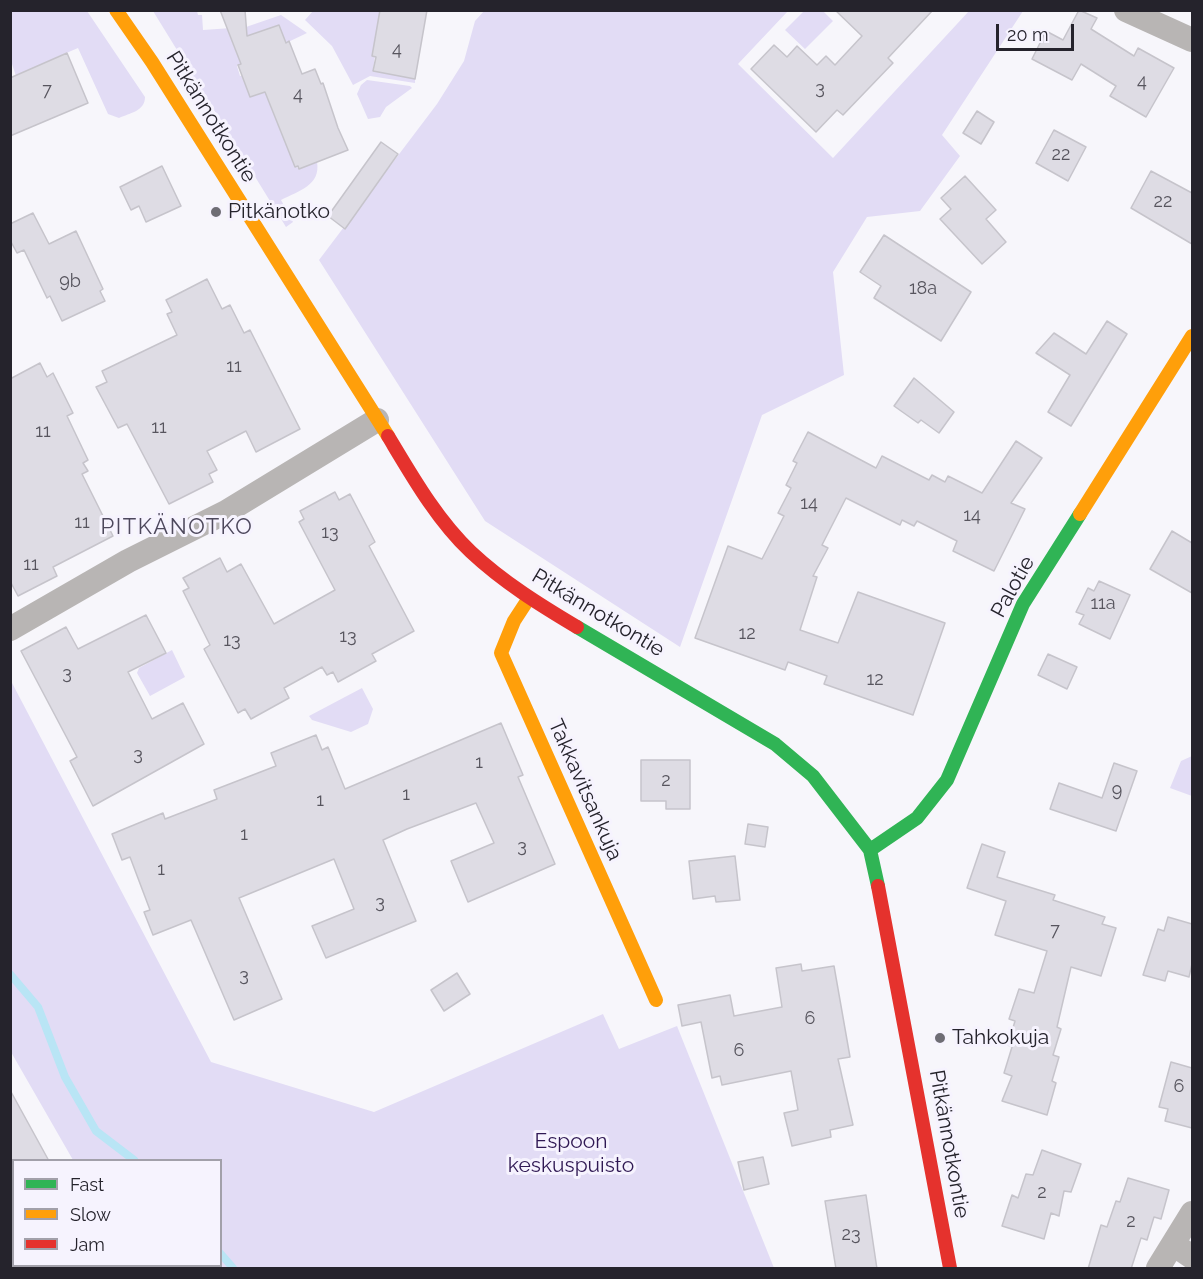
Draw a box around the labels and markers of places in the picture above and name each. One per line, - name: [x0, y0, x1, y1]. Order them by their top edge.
- place label: Pitkänotko: [228, 199, 330, 225]
- marker: Pitkänotko: [209, 205, 223, 219]
- place label: Tahkokuja: [952, 1025, 1049, 1051]
- marker: Tahkokuja: [933, 1031, 947, 1045]

